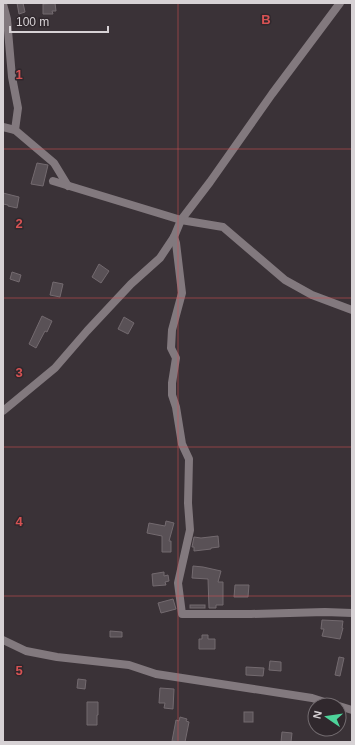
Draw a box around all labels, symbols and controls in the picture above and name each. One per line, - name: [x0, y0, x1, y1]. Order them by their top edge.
- scale bar: [10, 8, 108, 34]
- text: B: [261, 12, 271, 27]
- text: 100 m: [16, 15, 49, 29]
- text: 1: [15, 67, 23, 82]
- text: 2: [15, 216, 23, 231]
- text: 3: [15, 365, 23, 380]
- text: 4: [15, 514, 23, 529]
- text: 5: [15, 663, 23, 678]
- north arrow: [307, 697, 347, 737]
- text: N: [311, 709, 324, 720]

